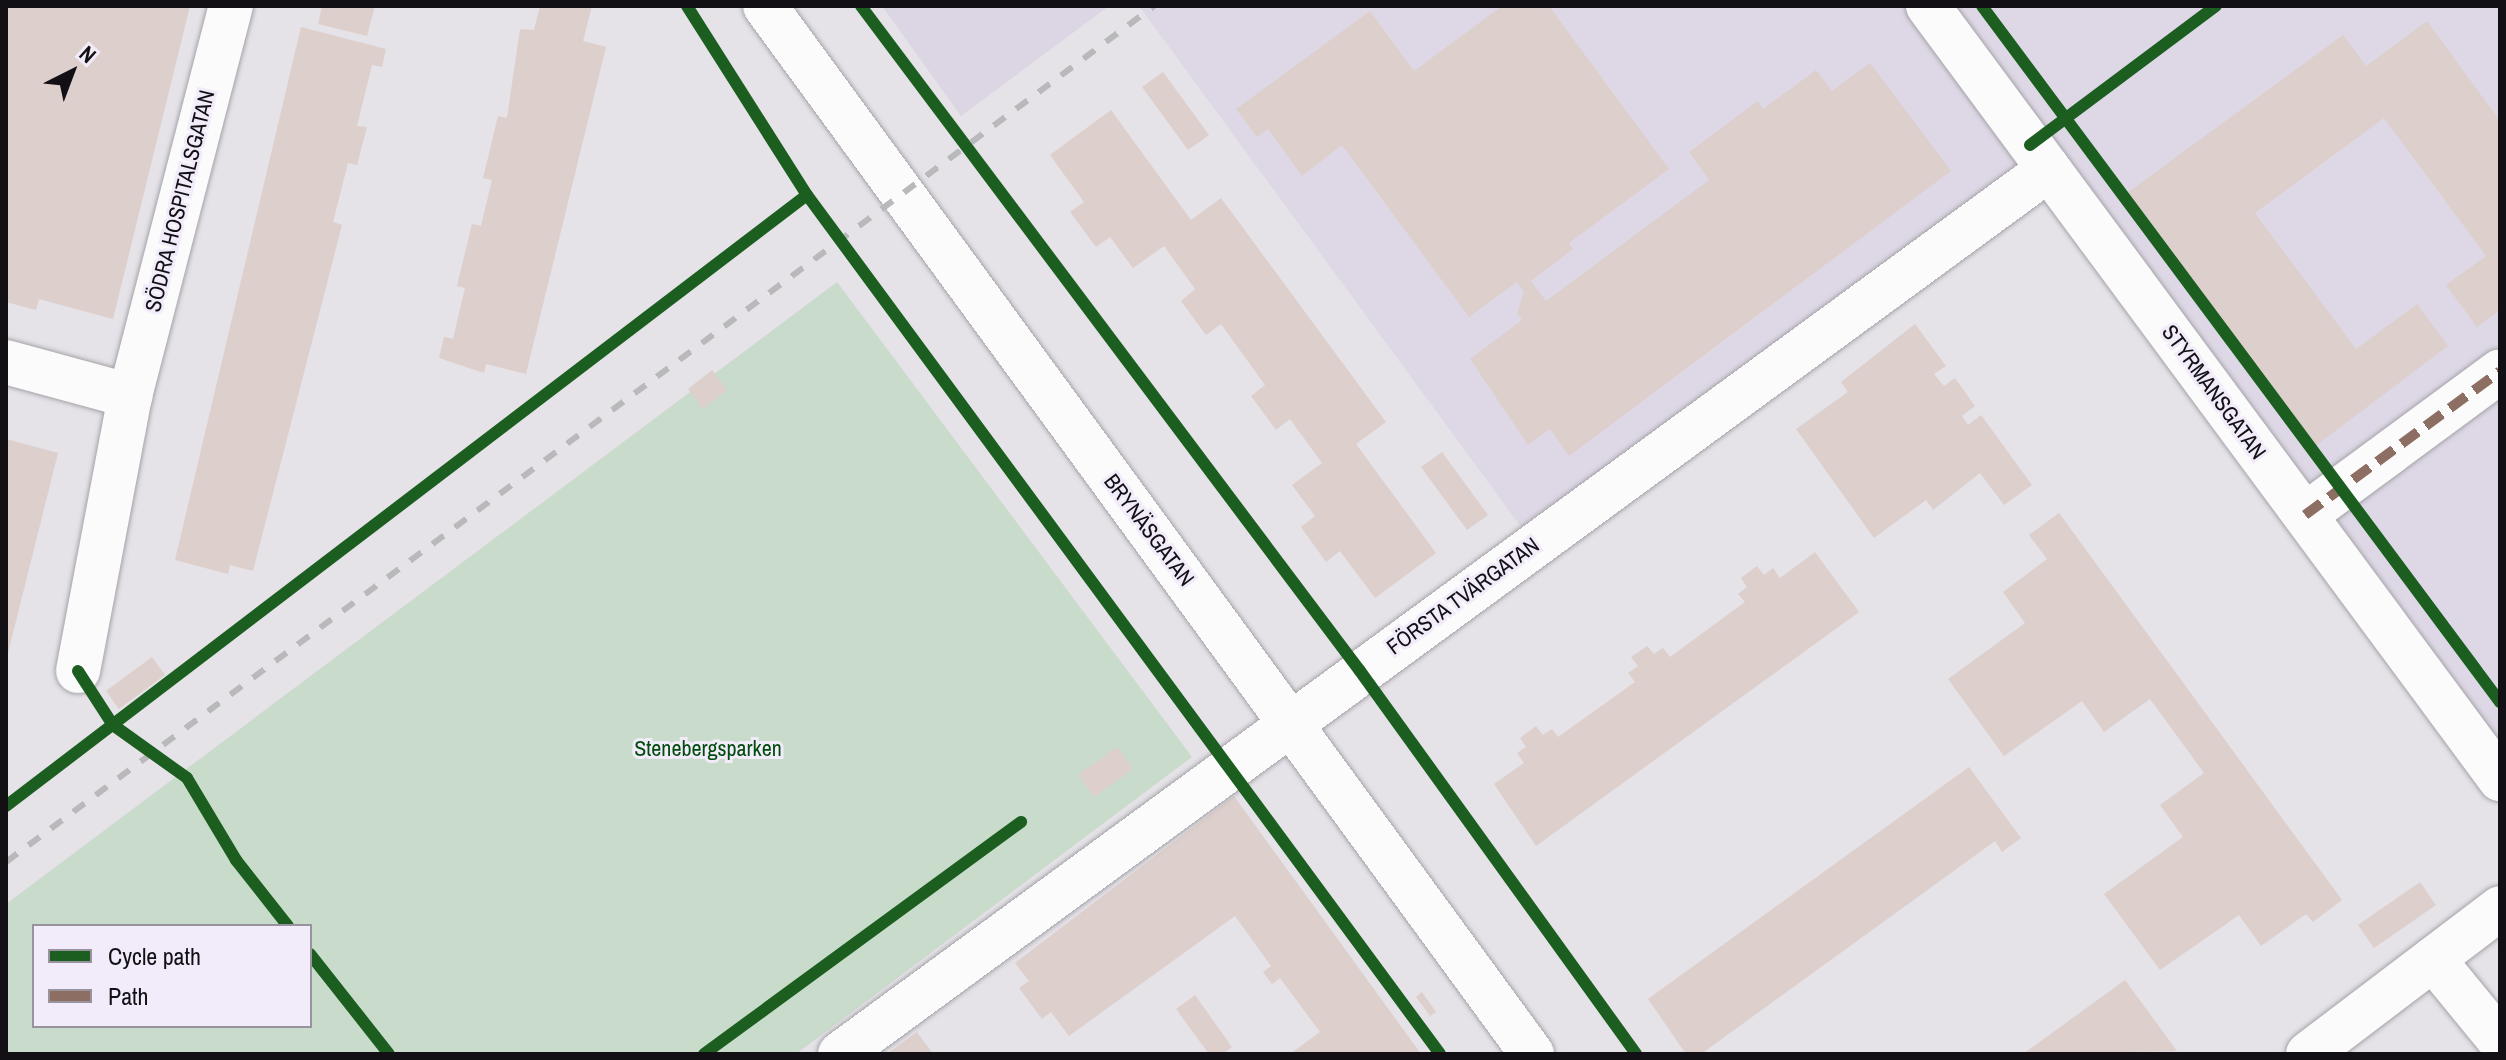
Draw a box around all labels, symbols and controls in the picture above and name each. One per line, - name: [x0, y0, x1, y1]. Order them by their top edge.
- north arrow: [32, 32, 112, 112]
- text: N: [73, 39, 103, 70]
- street label: SÖDRA HOSPITALSGATAN: [140, 87, 220, 315]
- street label: STYRMANSGATAN: [2156, 320, 2272, 464]
- street label: BRYNÄSGATAN: [1098, 469, 1200, 591]
- street label: FÖRSTA TVÄRGATAN: [1381, 531, 1545, 661]
- park label: Stenebergsparken: [634, 736, 782, 762]
- legend: [32, 924, 312, 1028]
- text: Cycle path: [108, 940, 201, 972]
- text: Path: [108, 980, 149, 1012]

